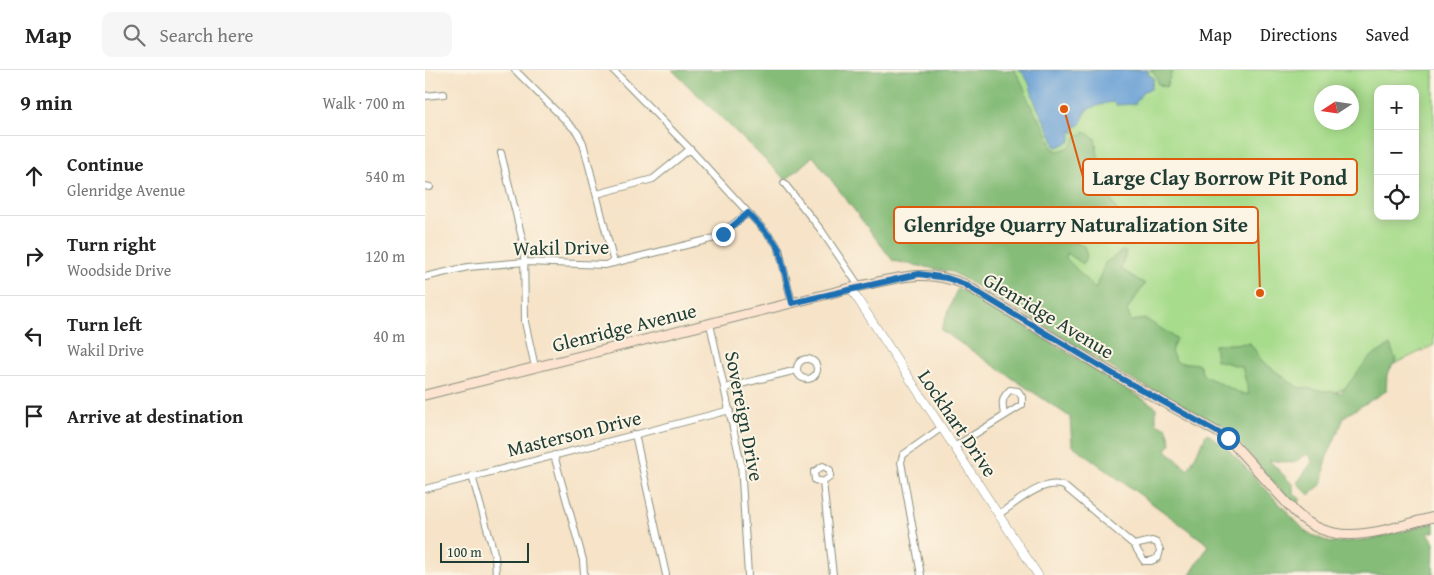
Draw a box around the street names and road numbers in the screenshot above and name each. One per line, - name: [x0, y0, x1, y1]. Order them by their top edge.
- street label: Wakil Drive: [513, 232, 609, 262]
- street label: Glenridge Avenue: [978, 265, 1120, 365]
- street label: Glenridge Avenue: [549, 295, 699, 359]
- street label: Sovereign Drive: [718, 349, 772, 483]
- street label: Lockhart Drive: [911, 364, 1005, 482]
- street label: Masterson Drive: [504, 402, 644, 464]

